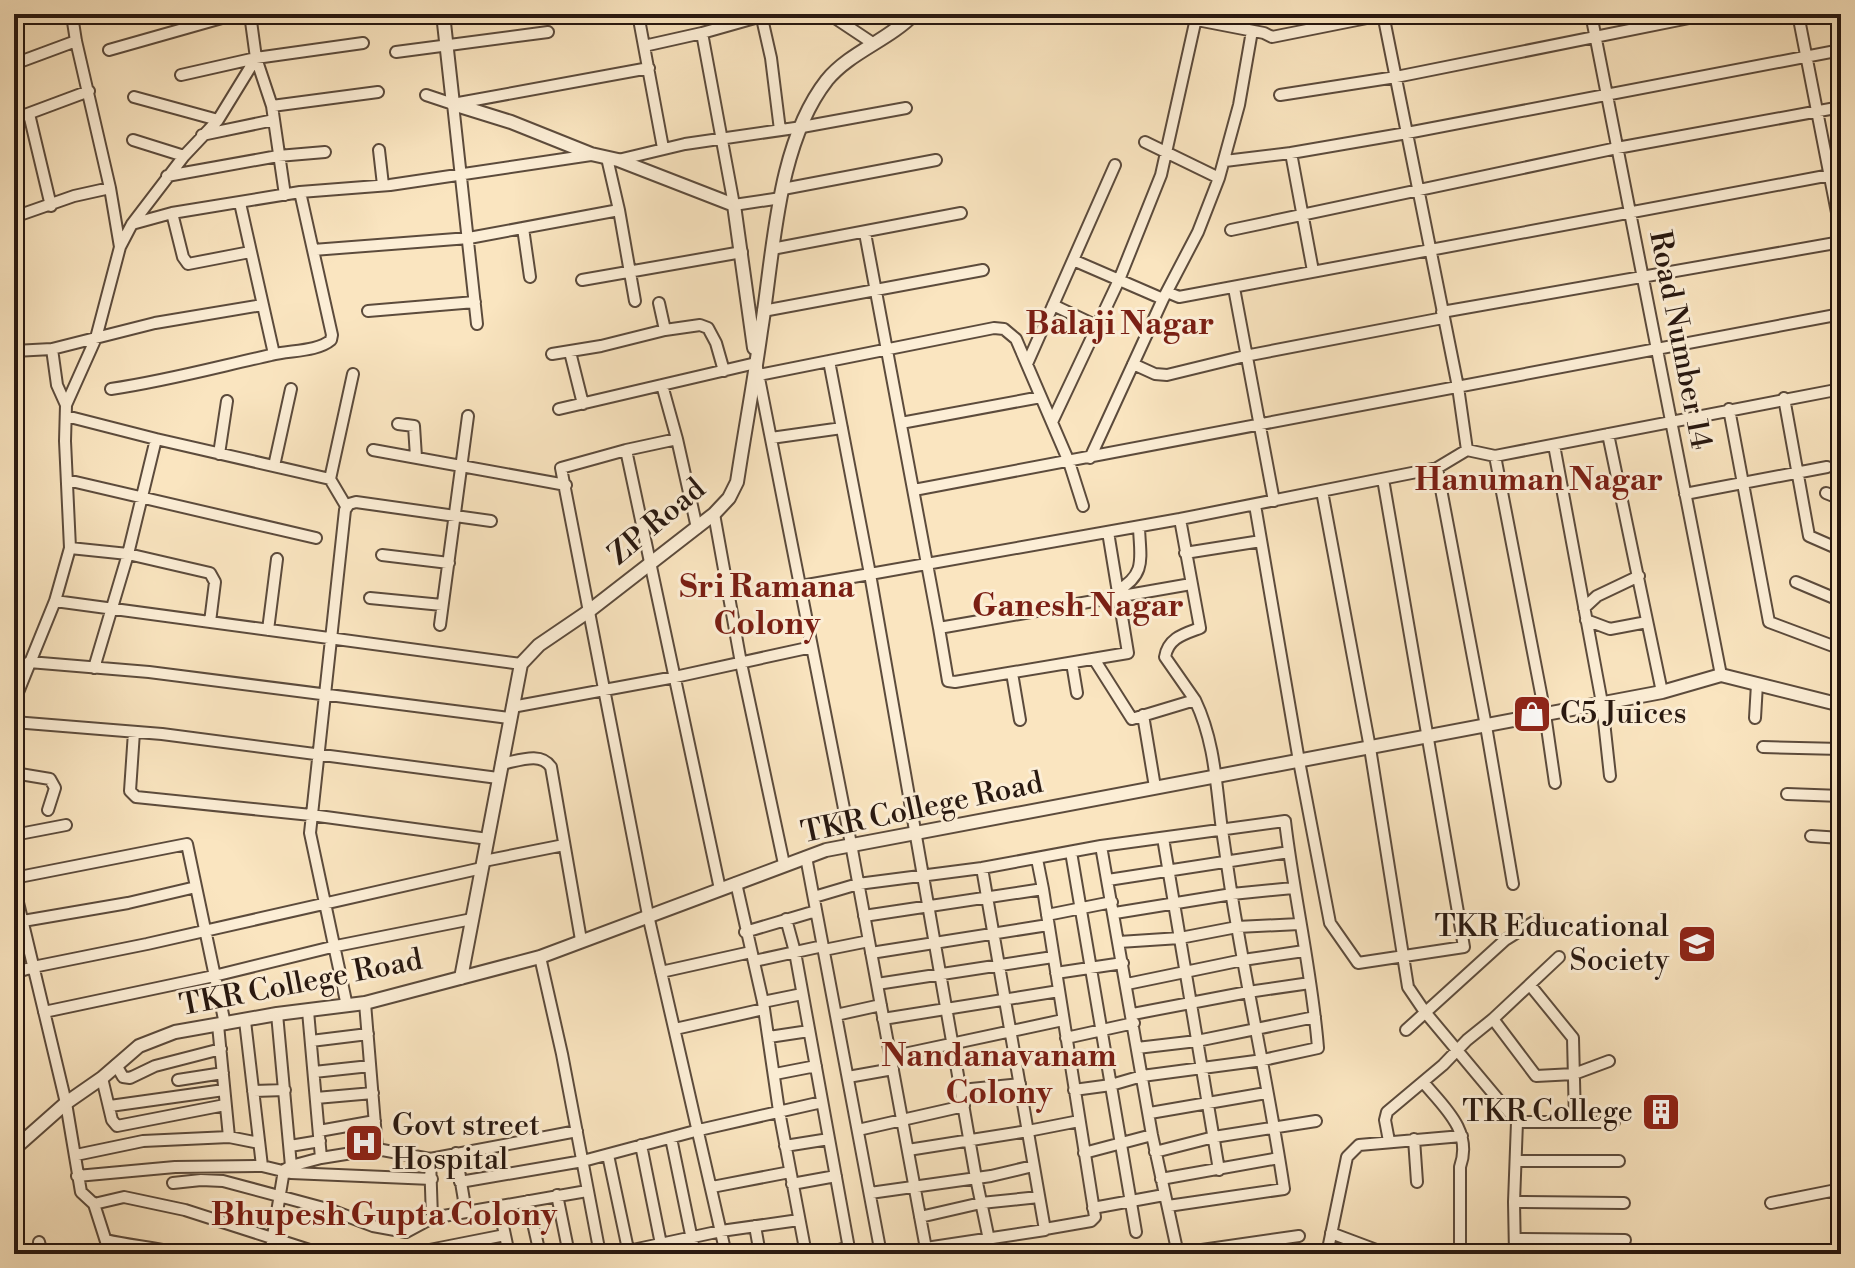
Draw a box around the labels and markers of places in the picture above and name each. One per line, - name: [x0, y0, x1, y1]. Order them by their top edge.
- shop icon: C5 Juices: [1511, 693, 1553, 735]
- place label: C5 Juices: [1560, 695, 1687, 733]
- place label: TKR Educational Society: [1435, 908, 1669, 980]
- school or university icon: TKR Educational Society: [1676, 923, 1718, 965]
- building icon: TKR College: [1640, 1091, 1682, 1133]
- place label: TKR College: [1462, 1093, 1633, 1131]
- place label: Govt street Hospital: [392, 1107, 540, 1179]
- hospital icon: Govt street Hospital: [343, 1122, 385, 1164]

